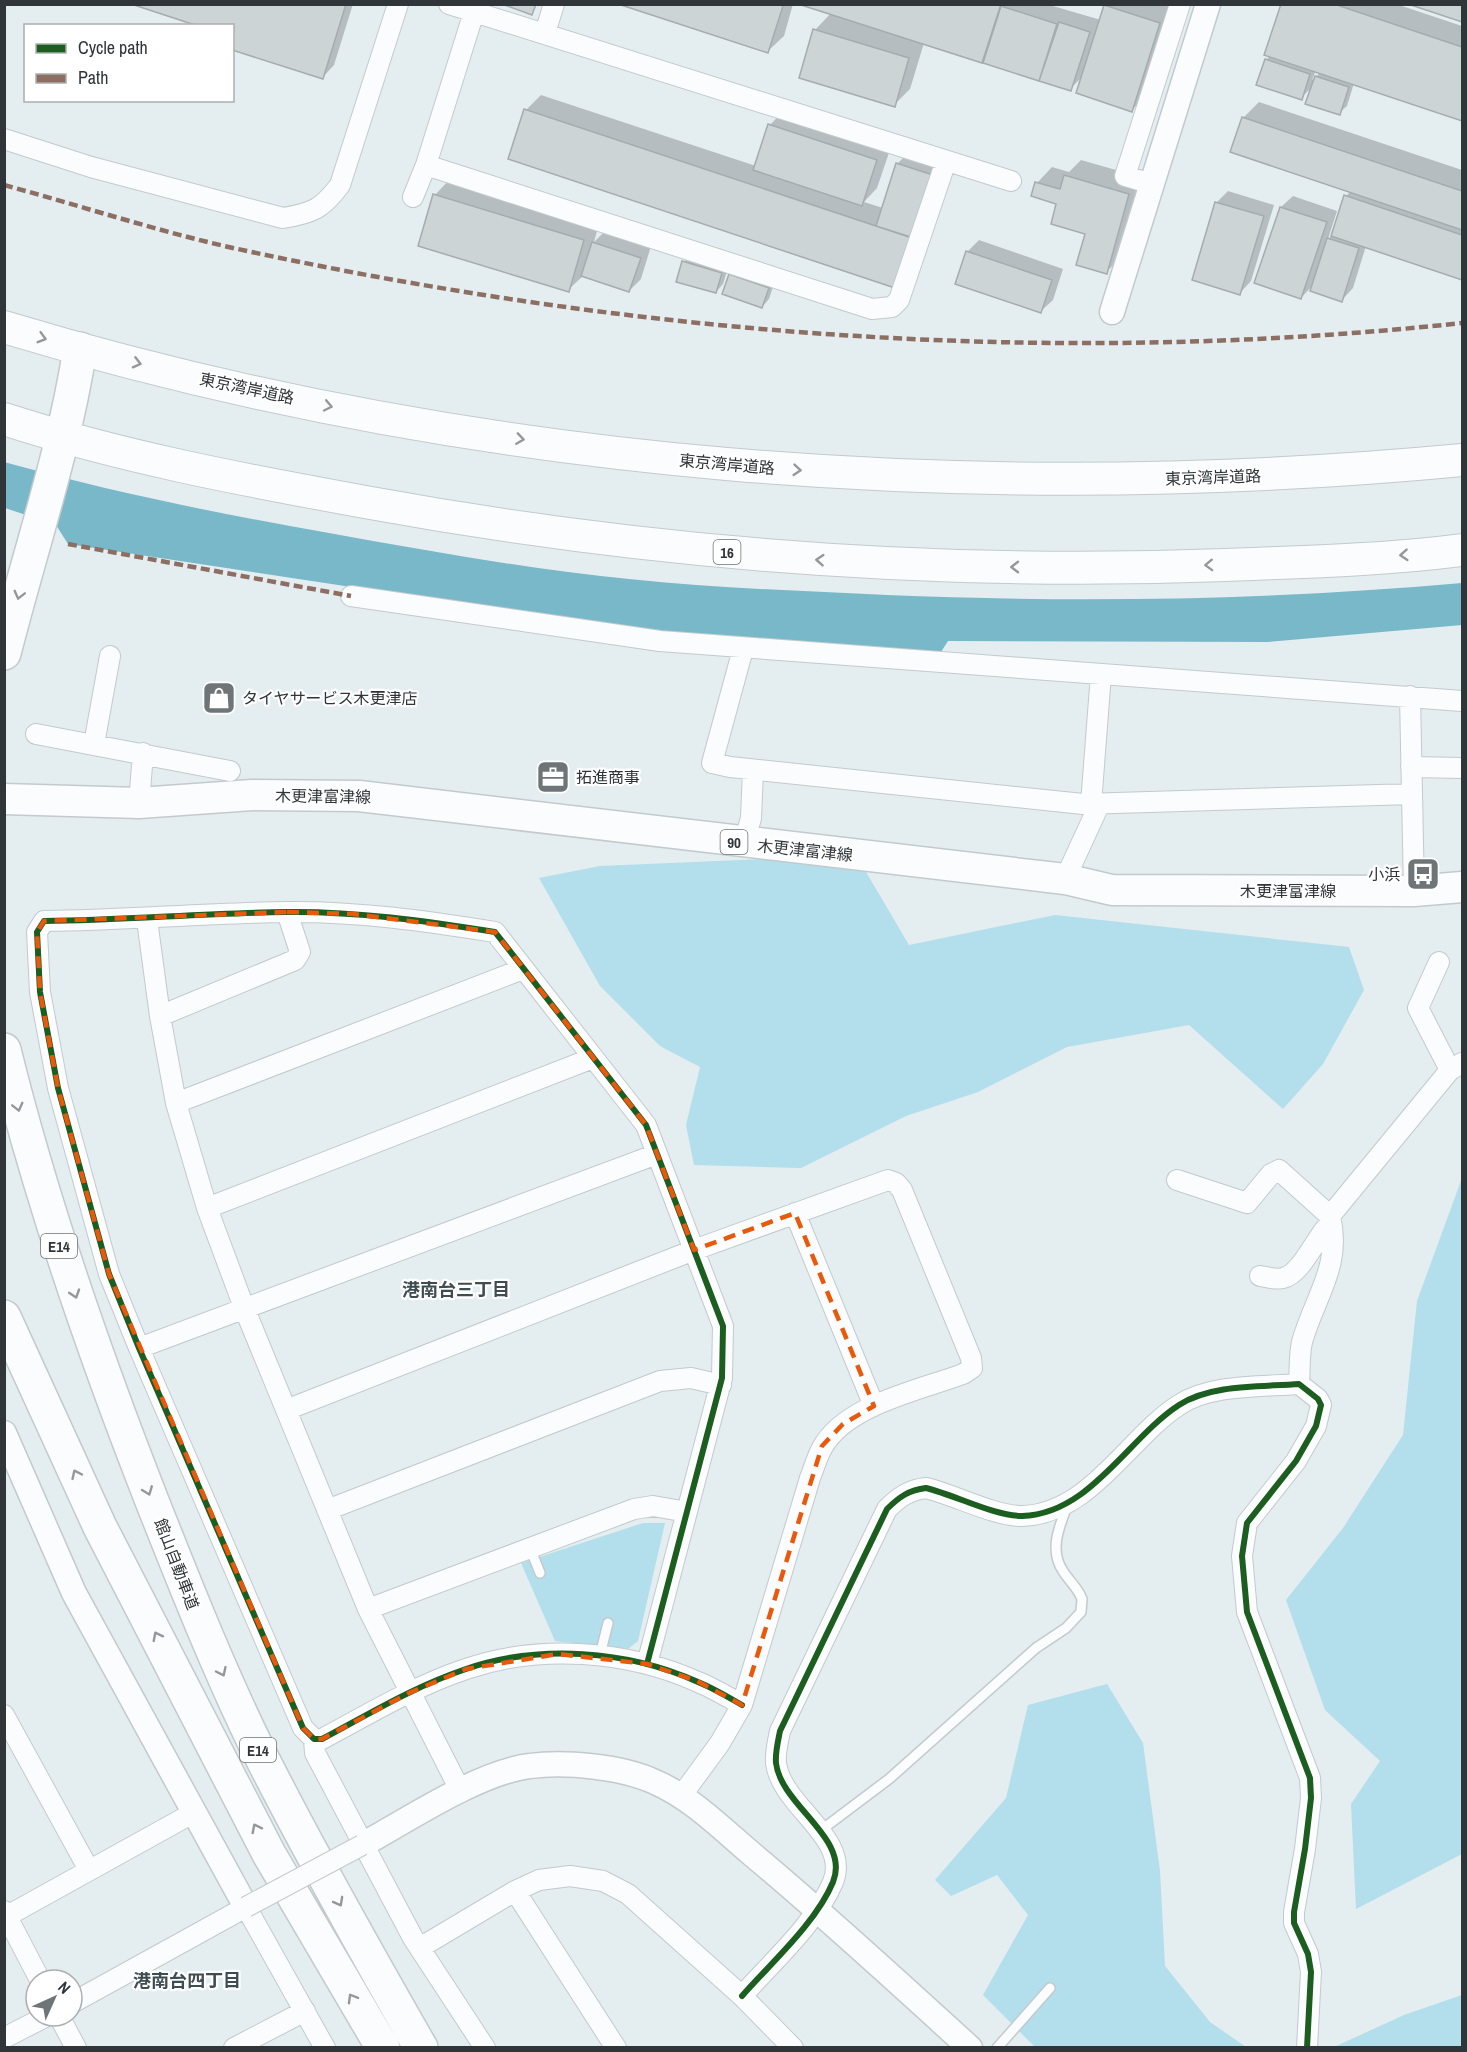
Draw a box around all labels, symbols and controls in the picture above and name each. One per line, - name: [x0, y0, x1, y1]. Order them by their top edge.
- legend: [24, 24, 234, 102]
- text: Cycle path: [78, 35, 148, 60]
- text: Path: [78, 65, 108, 90]
- one-way arrow: [37, 331, 47, 343]
- one-way arrow: [132, 355, 142, 368]
- street label: 東京湾岸道路: [198, 367, 296, 409]
- one-way arrow: [322, 399, 332, 412]
- one-way arrow: [515, 432, 524, 444]
- street label: 東京湾岸道路: [678, 449, 776, 479]
- one-way arrow: [792, 463, 801, 476]
- street label: 東京湾岸道路: [1165, 464, 1261, 490]
- road number: 16: [714, 540, 740, 564]
- one-way arrow: [1400, 548, 1409, 561]
- one-way arrow: [815, 553, 824, 566]
- one-way arrow: [1205, 559, 1214, 572]
- one-way arrow: [1010, 561, 1019, 573]
- one-way arrow: [14, 590, 27, 600]
- shop icon: タイヤサービス木更津店: [201, 680, 237, 716]
- place label: タイヤサービス木更津店: [242, 687, 418, 709]
- office icon: 拓進商事: [535, 759, 571, 795]
- place label: 拓進商事: [576, 766, 640, 788]
- street label: 木更津富津線: [275, 784, 371, 808]
- road number: 90: [720, 830, 748, 854]
- street label: 木更津富津線: [756, 834, 854, 866]
- bus stop icon: 小浜: [1405, 856, 1441, 892]
- place label: 小浜: [1368, 863, 1400, 885]
- street label: 木更津富津線: [1240, 880, 1336, 902]
- one-way arrow: [11, 1102, 24, 1112]
- road number: E14: [41, 1234, 77, 1258]
- district label: 港南台三丁目: [402, 1277, 510, 1302]
- one-way arrow: [68, 1288, 81, 1299]
- one-way arrow: [71, 1469, 83, 1480]
- one-way arrow: [141, 1485, 153, 1496]
- street label: 館山自動車道: [150, 1515, 204, 1613]
- one-way arrow: [153, 1632, 164, 1642]
- one-way arrow: [215, 1665, 227, 1676]
- road number: E14: [240, 1738, 276, 1762]
- one-way arrow: [251, 1823, 263, 1834]
- one-way arrow: [331, 1896, 343, 1906]
- north arrow: [24, 1968, 84, 2028]
- district label: 港南台四丁目: [133, 1968, 241, 1993]
- text: N: [53, 1976, 76, 1999]
- one-way arrow: [348, 1994, 359, 2004]

